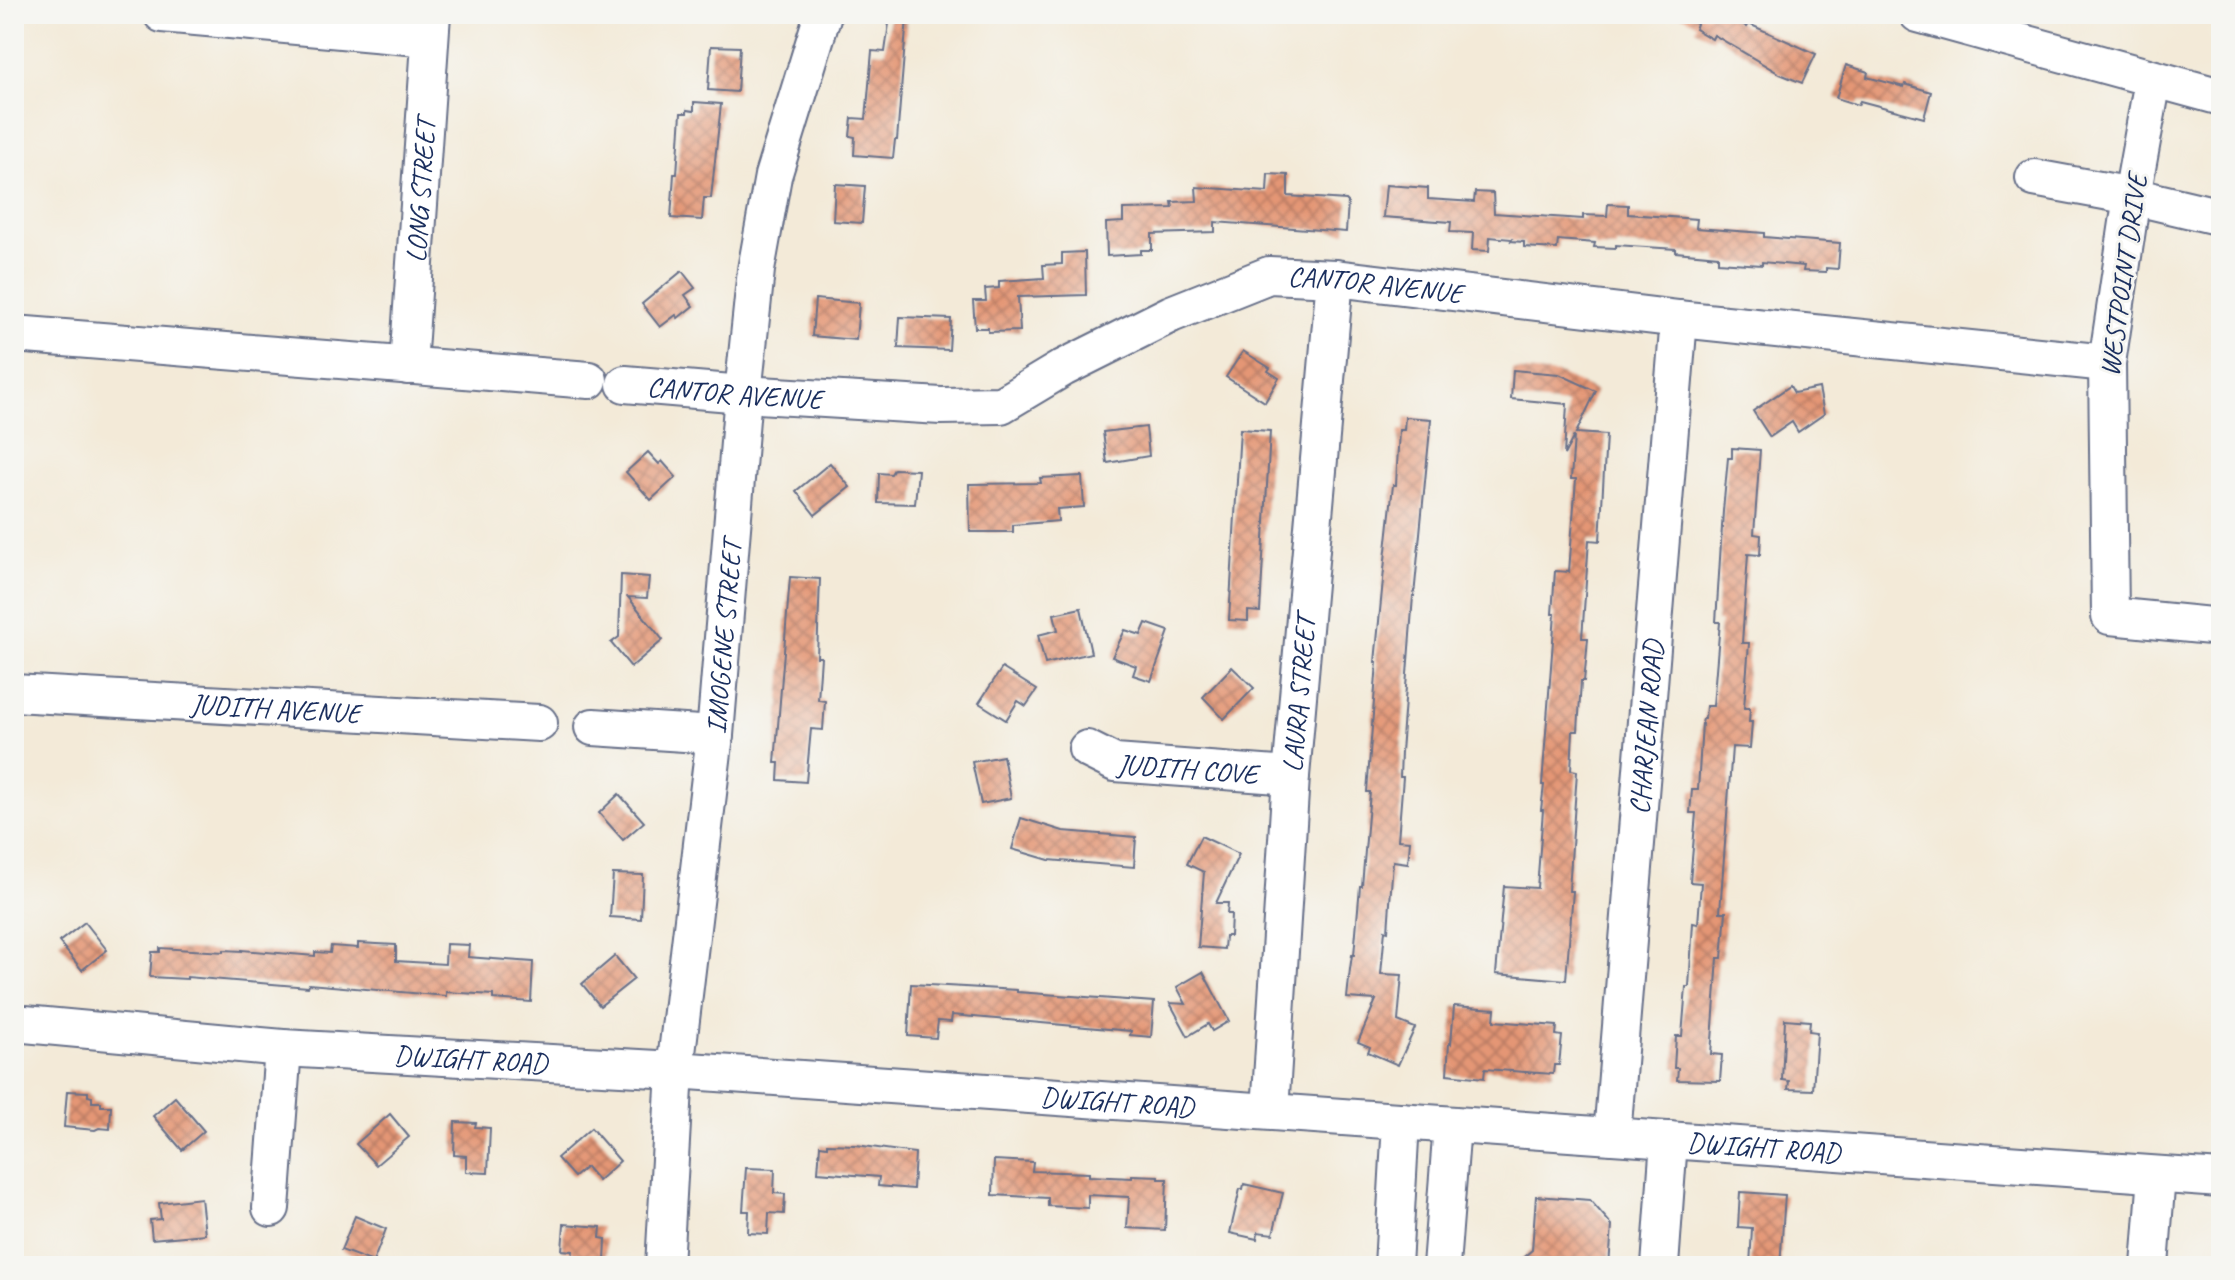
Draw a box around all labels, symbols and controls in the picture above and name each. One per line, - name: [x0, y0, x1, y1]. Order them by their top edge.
- street label: LONG STREET: [398, 111, 443, 264]
- street label: WESTPOINT DRIVE: [2091, 168, 2155, 378]
- street label: CANTOR AVENUE: [1287, 258, 1468, 311]
- street label: CANTOR AVENUE: [646, 368, 827, 416]
- street label: IMOGENE STREET: [698, 533, 749, 735]
- street label: LAURA STREET: [1274, 607, 1323, 773]
- street label: CHARJEAN ROAD: [1621, 636, 1670, 816]
- street label: JUDITH AVENUE: [188, 686, 365, 730]
- street label: JUDITH COVE: [1114, 746, 1262, 791]
- street label: DWIGHT ROAD: [393, 1037, 551, 1080]
- street label: DWIGHT ROAD: [1040, 1078, 1197, 1124]
- street label: DWIGHT ROAD: [1686, 1124, 1844, 1170]

